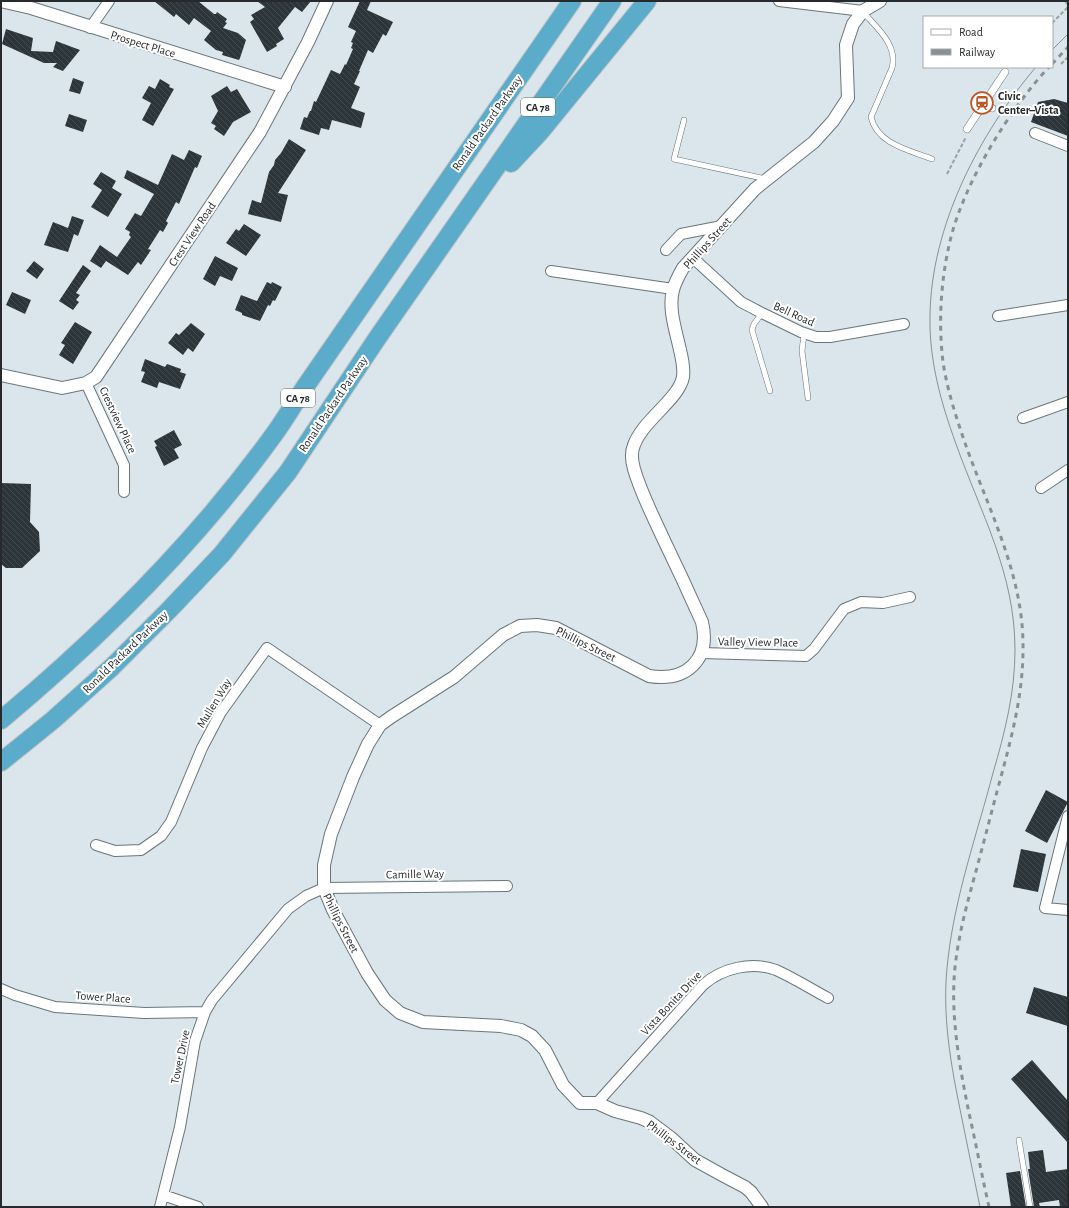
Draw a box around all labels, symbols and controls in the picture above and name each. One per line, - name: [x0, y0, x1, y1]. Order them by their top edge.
- legend: [923, 16, 1053, 68]
- text: Road: [959, 26, 983, 38]
- street label: Prospect Place: [109, 28, 177, 60]
- text: Railway: [959, 46, 995, 59]
- street label: Ronald Packard Parkway: [450, 73, 525, 173]
- station icon: Civic Center–Vista: [969, 90, 995, 116]
- place label: Civic Center–Vista: [998, 90, 1059, 116]
- road number: CA 78: [521, 98, 555, 116]
- street label: Crest View Road: [166, 200, 218, 268]
- street label: Phillips Street: [681, 215, 733, 271]
- street label: Bell Road: [772, 300, 816, 328]
- street label: Ronald Packard Parkway: [296, 354, 370, 455]
- street label: Crestview Place: [97, 385, 139, 455]
- road number: CA 78: [281, 389, 315, 407]
- street label: Ronald Packard Parkway: [80, 608, 170, 696]
- street label: Phillips Street: [554, 624, 618, 664]
- street label: Valley View Place: [718, 635, 798, 650]
- street label: Mullen Way: [195, 676, 234, 730]
- street label: Camille Way: [386, 867, 444, 882]
- street label: Phillips Street: [321, 891, 361, 955]
- street label: Vista Bonita Drive: [638, 969, 704, 1037]
- street label: Tower Place: [75, 989, 131, 1005]
- street label: Tower Drive: [168, 1029, 192, 1085]
- street label: Phillips Street: [644, 1118, 704, 1166]

